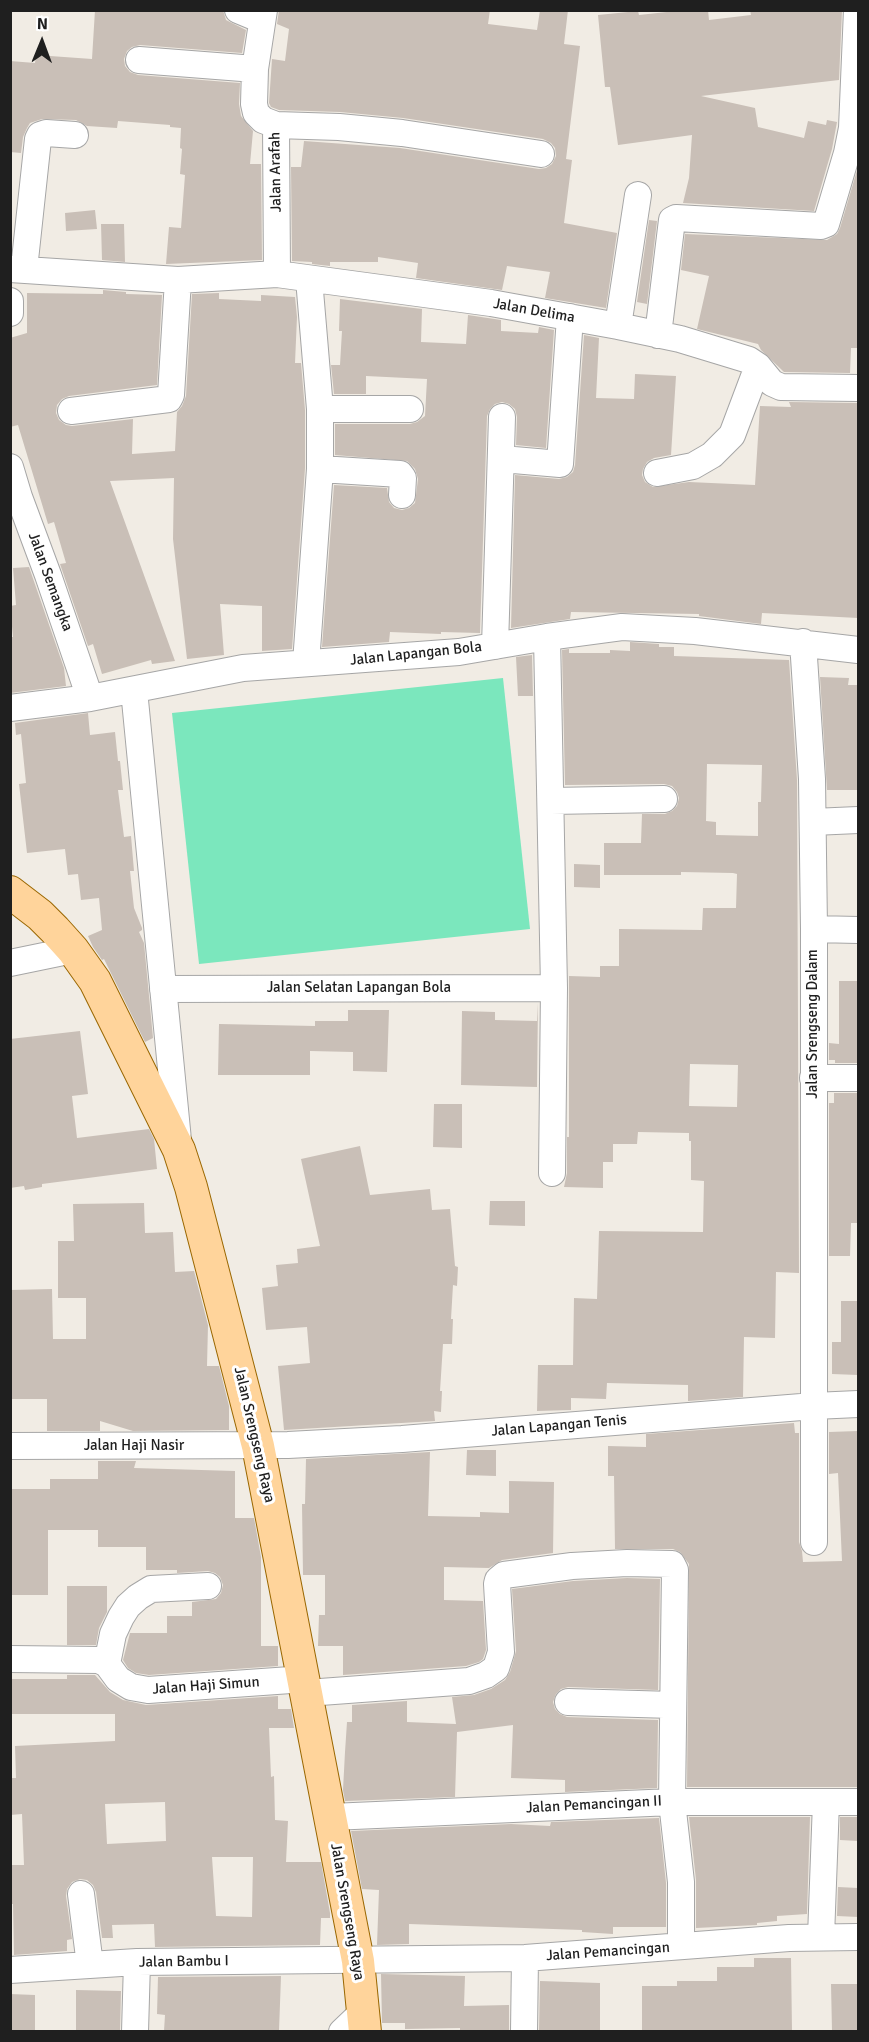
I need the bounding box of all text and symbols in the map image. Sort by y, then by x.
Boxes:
north arrow [12,12,72,72]
text: N [37,14,48,34]
street label: Jalan Arafah [266,132,286,212]
street label: Jalan Delima [492,295,576,327]
street label: Jalan Semangka [24,530,76,634]
street label: Jalan Lapangan Bola [349,638,483,670]
street label: Jalan Srengseng Dalam [804,949,822,1099]
street label: Jalan Selatan Lapangan Bola [267,979,451,997]
street label: Jalan Srengseng Raya [230,1365,278,1505]
street label: Jalan Lapangan Tenis [491,1411,627,1441]
street label: Jalan Haji Nasir [84,1437,184,1455]
street label: Jalan Haji Simun [152,1673,260,1699]
street label: Jalan Pemancingan II [526,1792,662,1818]
street label: Jalan Srengseng Raya [326,1842,368,1982]
street label: Jalan Pemancingan [546,1939,670,1965]
street label: Jalan Bambu I [139,1952,229,1972]

